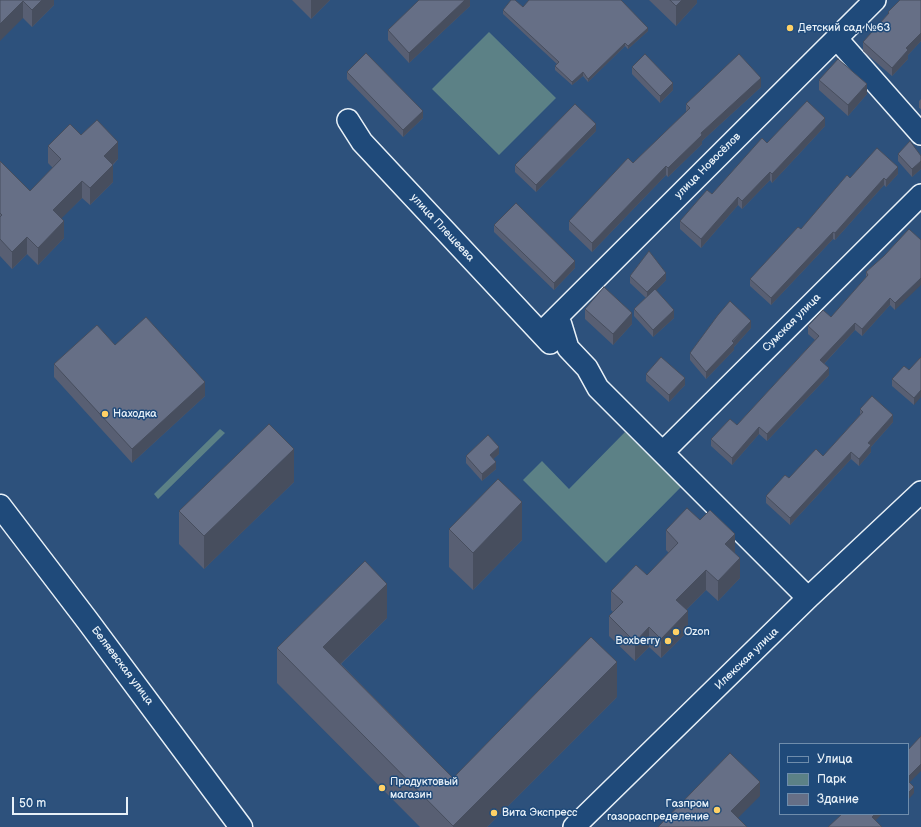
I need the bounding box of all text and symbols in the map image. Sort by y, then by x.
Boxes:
place label: Детский сад №63 [798,21,890,35]
marker: Детский сад №63 [785,23,795,33]
street label: улица Новосёлов [672,130,744,202]
street label: улица Плещеева [407,191,477,265]
street label: Сумская улица [760,291,824,355]
place label: Находка [113,407,157,421]
marker: Находка [100,409,110,419]
street label: Беляевская улица [88,624,156,708]
place label: Ozon [684,625,710,639]
street label: Илекская улица [712,625,782,693]
marker: Ozon [671,627,681,637]
place label: Boxberry [615,634,660,648]
marker: Boxberry [663,636,673,646]
legend [779,743,909,815]
text: Улица [817,752,853,767]
text: Парк [817,772,846,787]
place label: Продуктовый магазин [390,775,458,801]
marker: Продуктовый магазин [377,783,387,793]
scale bar [14,789,130,815]
text: Здание [817,792,859,807]
text: 50 m [19,796,46,811]
place label: Газпром газораспределение [607,797,709,823]
marker: Газпром газораспределение [712,805,722,815]
place label: Вита Экспресс [502,806,578,820]
marker: Вита Экспресс [489,808,499,818]

